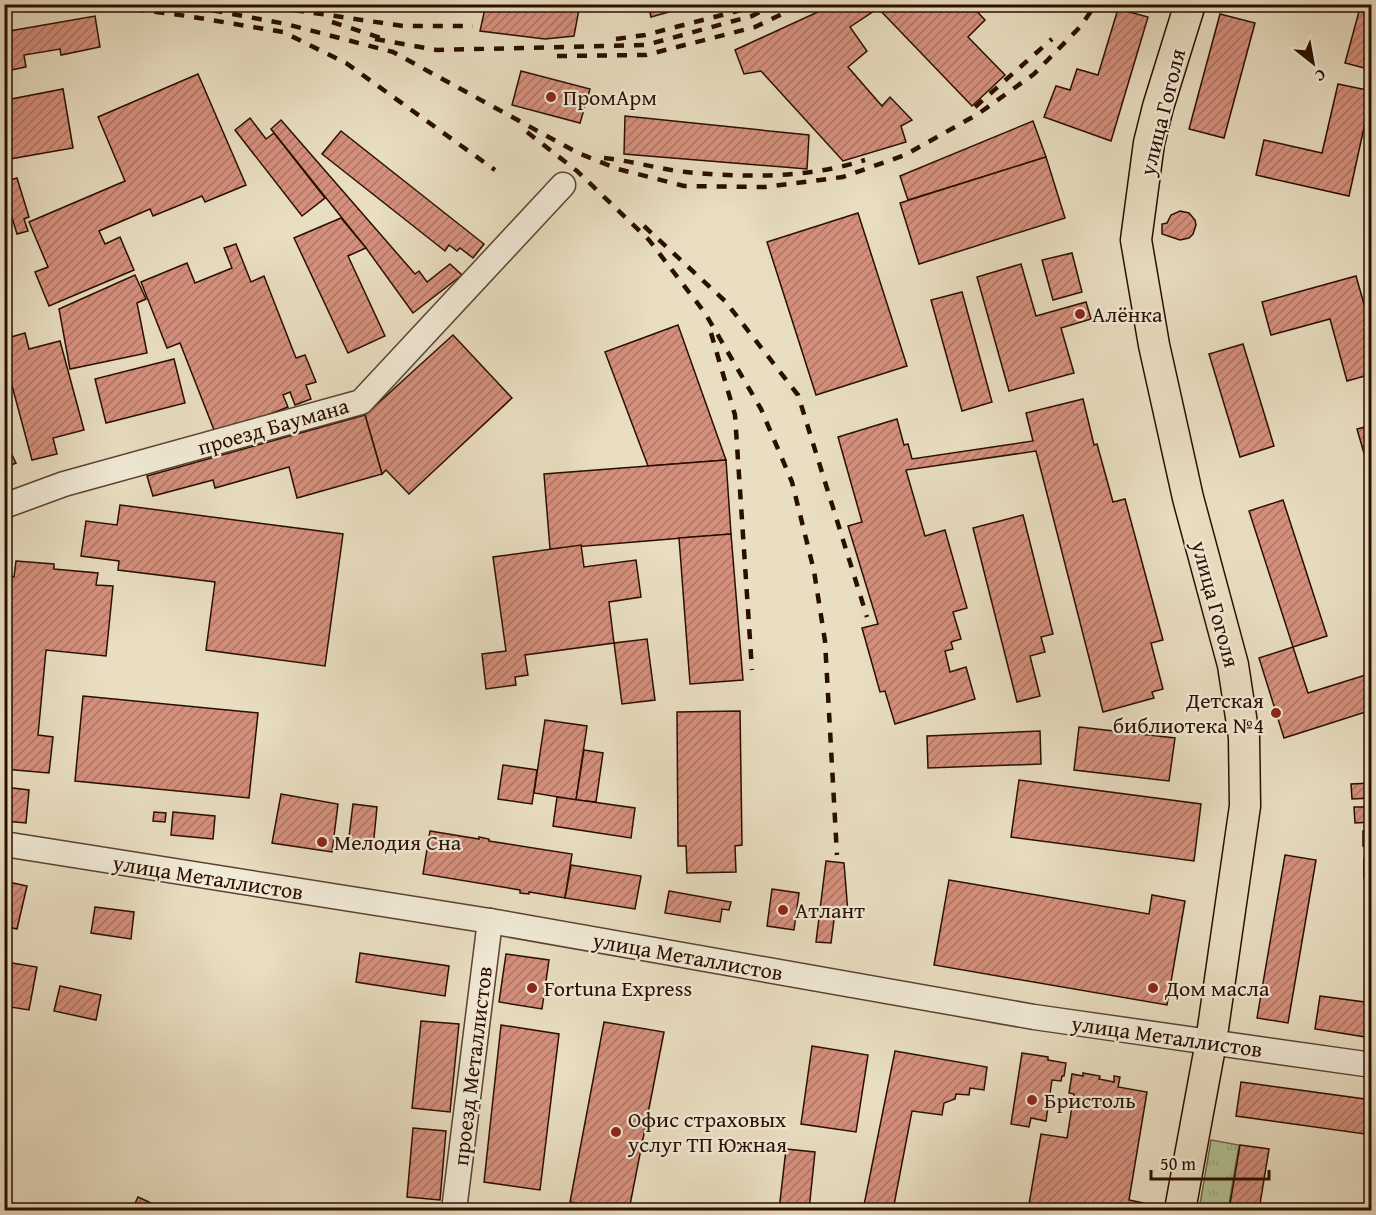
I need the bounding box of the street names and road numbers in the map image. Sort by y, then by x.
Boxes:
street label: улица Гоголя [1131,45,1193,180]
street label: проезд Баумана [194,389,353,463]
street label: улица Гоголя [1183,536,1248,671]
street label: улица Металлистов [109,846,306,908]
street label: улица Металлистов [589,923,786,988]
street label: проезд Металлистов [444,965,500,1167]
street label: улица Металлистов [1068,1007,1265,1065]

